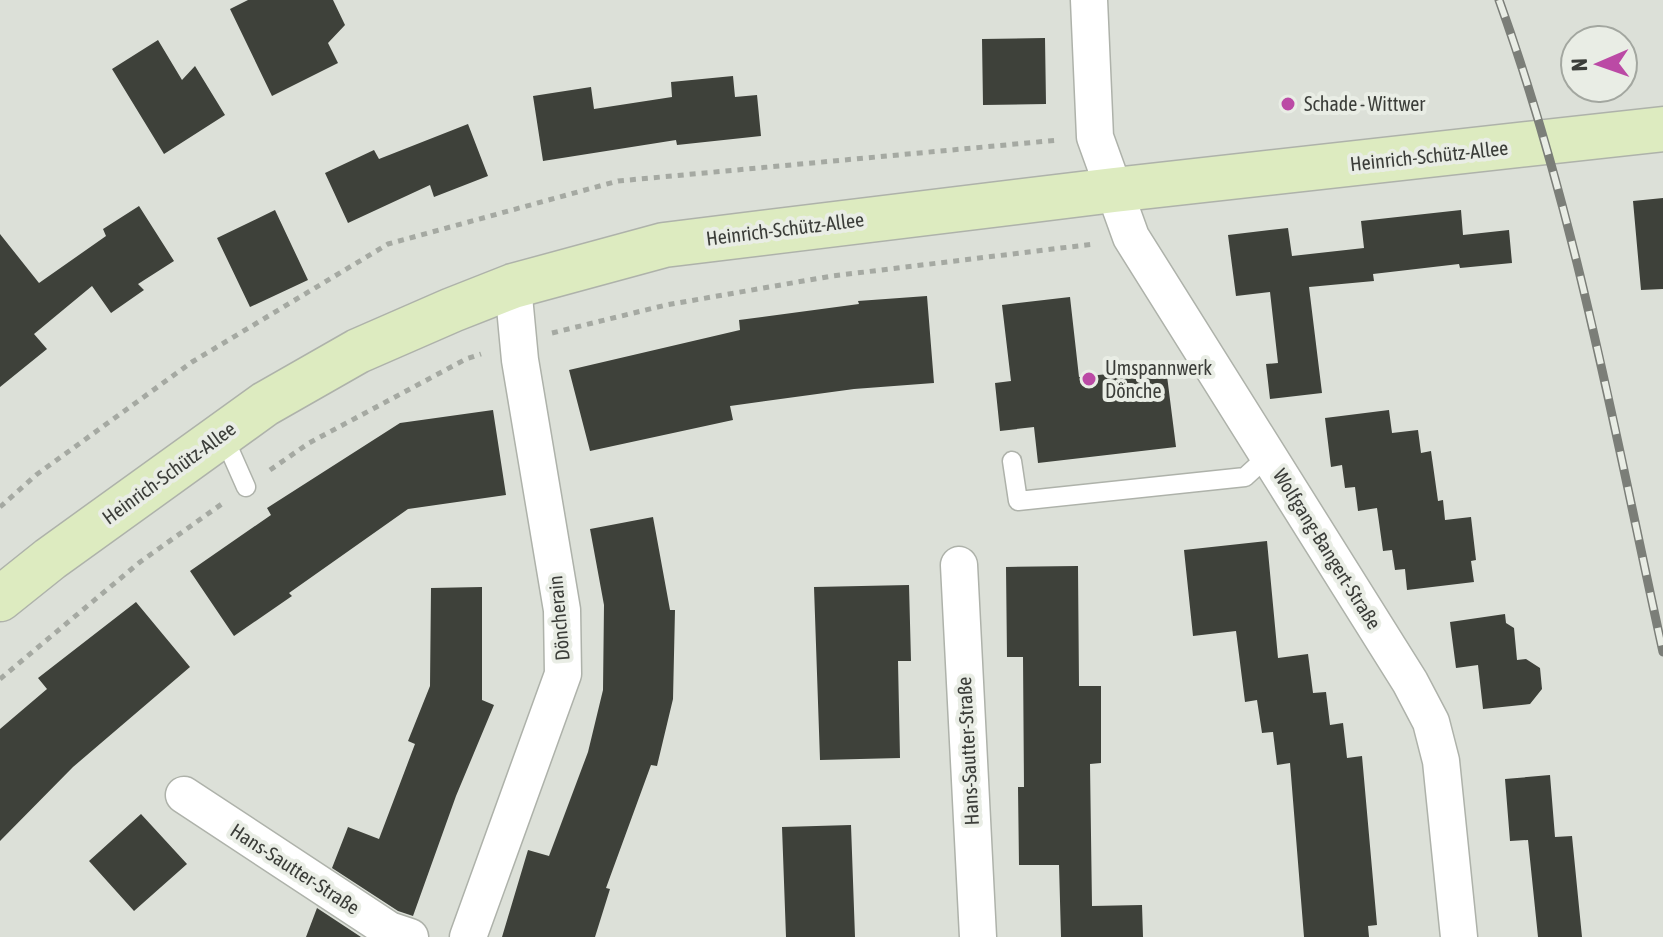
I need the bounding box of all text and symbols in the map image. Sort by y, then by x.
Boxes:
north arrow [1559,24,1639,104]
text: N [1566,58,1592,72]
place label: Schade - Wittwer [1304,92,1426,115]
marker: Schade - Wittwer [1279,95,1297,113]
street label: Heinrich-Schütz-Allee [1349,136,1509,175]
street label: Heinrich-Schütz-Allee [705,207,865,250]
place label: Umspannwerk Dönche [1105,356,1212,402]
marker: Umspannwerk Dönche [1080,370,1098,388]
street label: Heinrich-Schütz-Allee [98,417,240,529]
street label: Wolfgang-Bangert-Straße [1269,464,1386,633]
street label: Döncherain [543,574,574,662]
street label: Hans-Sautter-Straße [952,676,983,826]
street label: Hans-Sautter-Straße [227,818,364,919]

